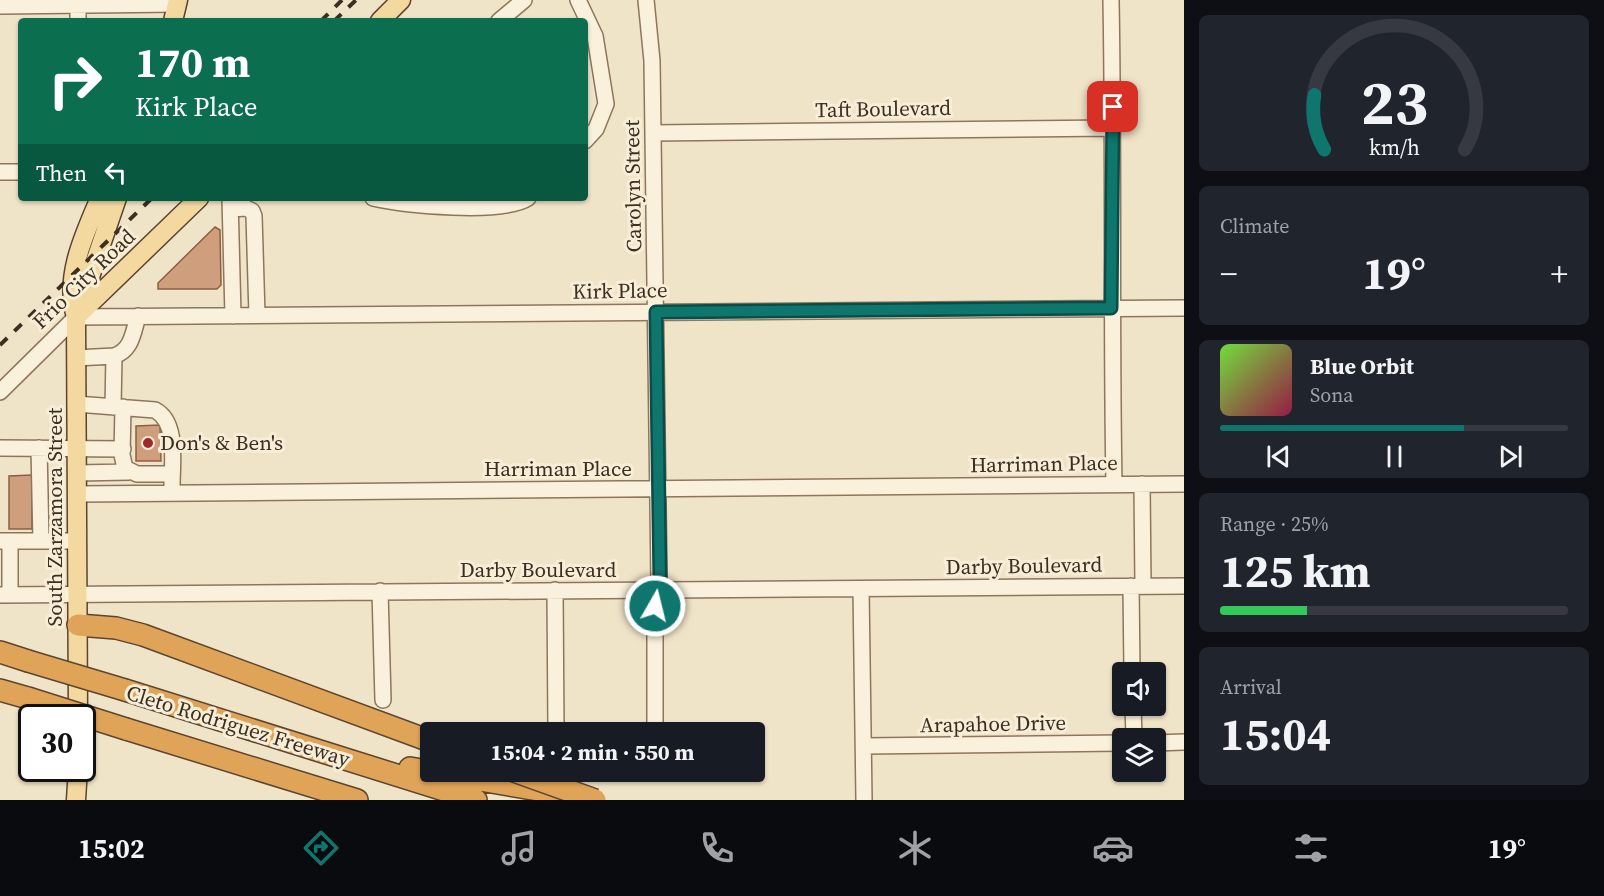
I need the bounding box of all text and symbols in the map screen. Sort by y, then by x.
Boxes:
text: 170 m [135,33,250,91]
icon: right [36,42,114,120]
text: 23 [1360,59,1428,145]
pin [1087,81,1138,132]
text: Kirk Place [135,88,258,125]
icon: arrive [1096,90,1129,123]
street label: Taft Boulevard [815,93,951,124]
street label: Carolyn Street [617,119,648,253]
text: km/h [1368,133,1420,162]
icon: left [99,156,132,189]
text: Then [36,158,87,188]
text: Climate [1220,212,1289,240]
street label: Frio City Road [26,222,142,335]
text: 19° [1362,242,1426,304]
text: − [1220,251,1238,296]
text: + [1550,251,1568,296]
street label: Kirk Place [572,275,668,306]
text: Blue Orbit [1310,351,1414,381]
text: Sona [1310,381,1354,409]
street label: South Zarzamora Street [40,407,69,626]
place label: Don's & Ben's [160,428,283,457]
marker: Don's & Ben's [141,436,155,450]
icon: previous [1262,440,1295,473]
icon: pause [1378,440,1411,473]
icon: next [1494,440,1527,473]
street label: Harriman Place [970,448,1118,479]
street label: Harriman Place [484,454,632,483]
text: Range · 25% [1220,510,1329,538]
text: 125 km [1220,540,1371,602]
street label: Darby Boulevard [945,550,1103,581]
street label: Darby Boulevard [460,555,616,584]
position arrow [623,574,687,638]
map controls [1112,662,1166,782]
button: sound [1112,662,1166,716]
text: Arrival [1220,673,1282,701]
street label: Cleto Rodriguez Freeway [123,678,354,773]
text: 15:04 [1220,703,1331,765]
speed limit sign: 30 [18,704,96,782]
street label: Arapahoe Drive [920,708,1066,739]
button: layers [1112,728,1166,782]
text: 15:04 · 2 min · 550 m [491,737,694,767]
icon: directions [300,827,342,869]
icon: music [498,827,540,869]
icon: phone [696,827,738,869]
icon: climate [894,827,936,869]
icon: car [1092,827,1134,869]
icon: filters [1290,827,1332,869]
text: 15:02 [78,830,145,867]
text: 19° [1488,830,1526,867]

